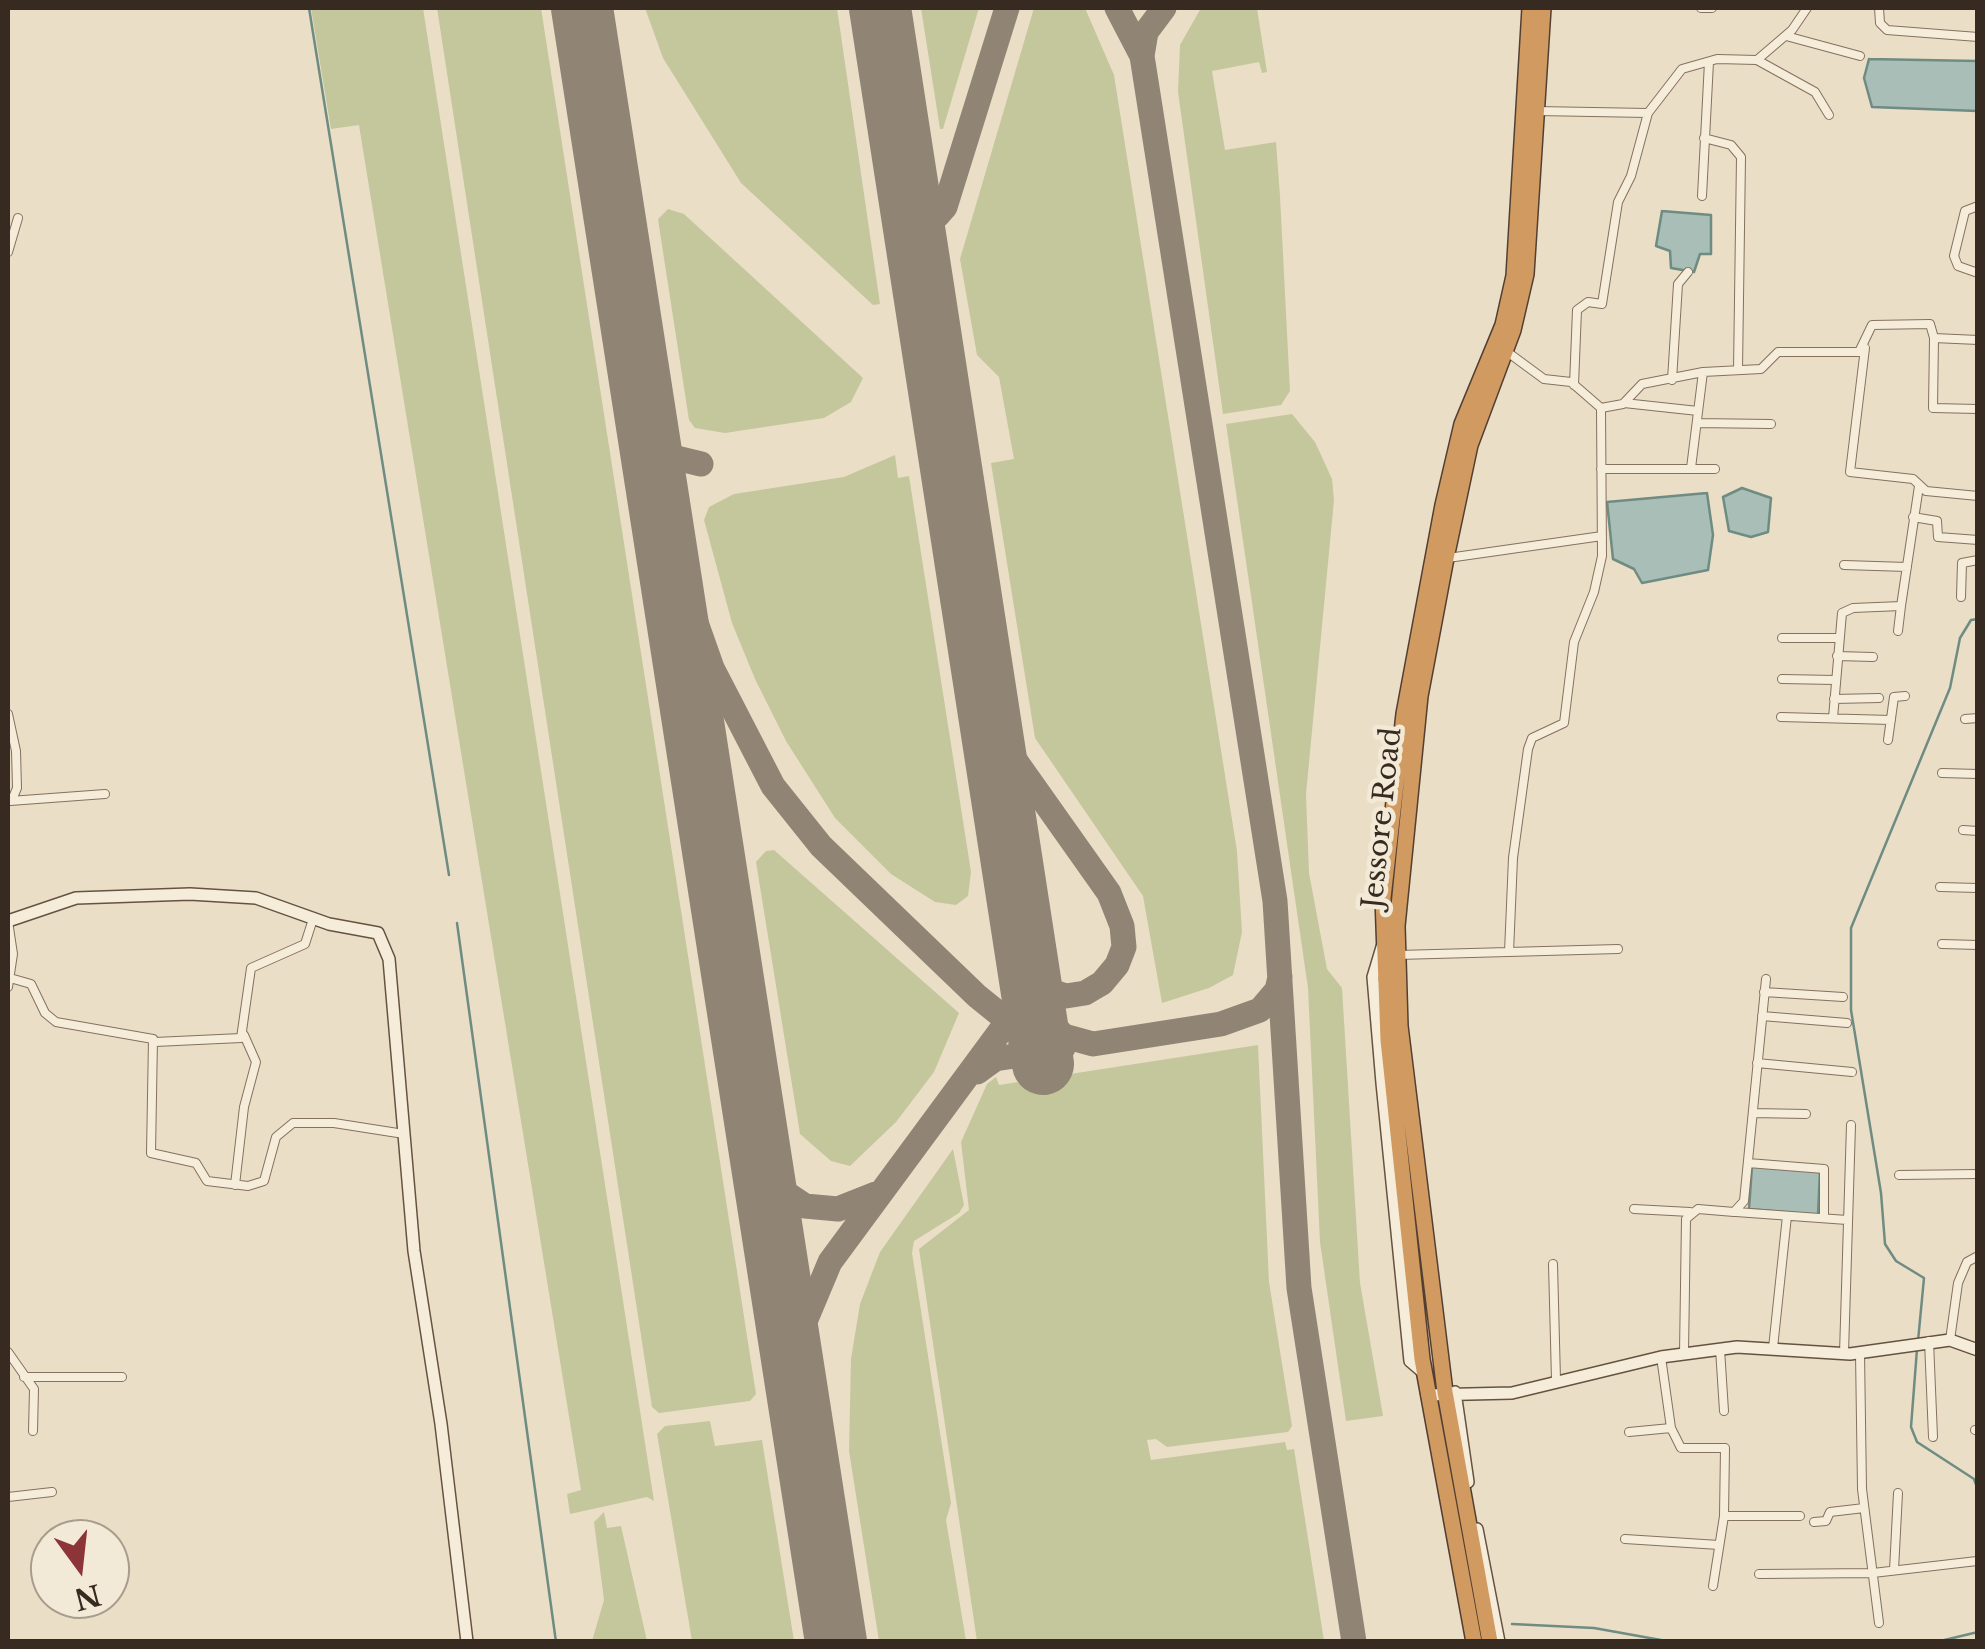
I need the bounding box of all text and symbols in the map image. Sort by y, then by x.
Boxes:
street label: Jessore Road [1357,726,1409,910]
north arrow [30,1519,130,1619]
text: N [70,1576,105,1617]

